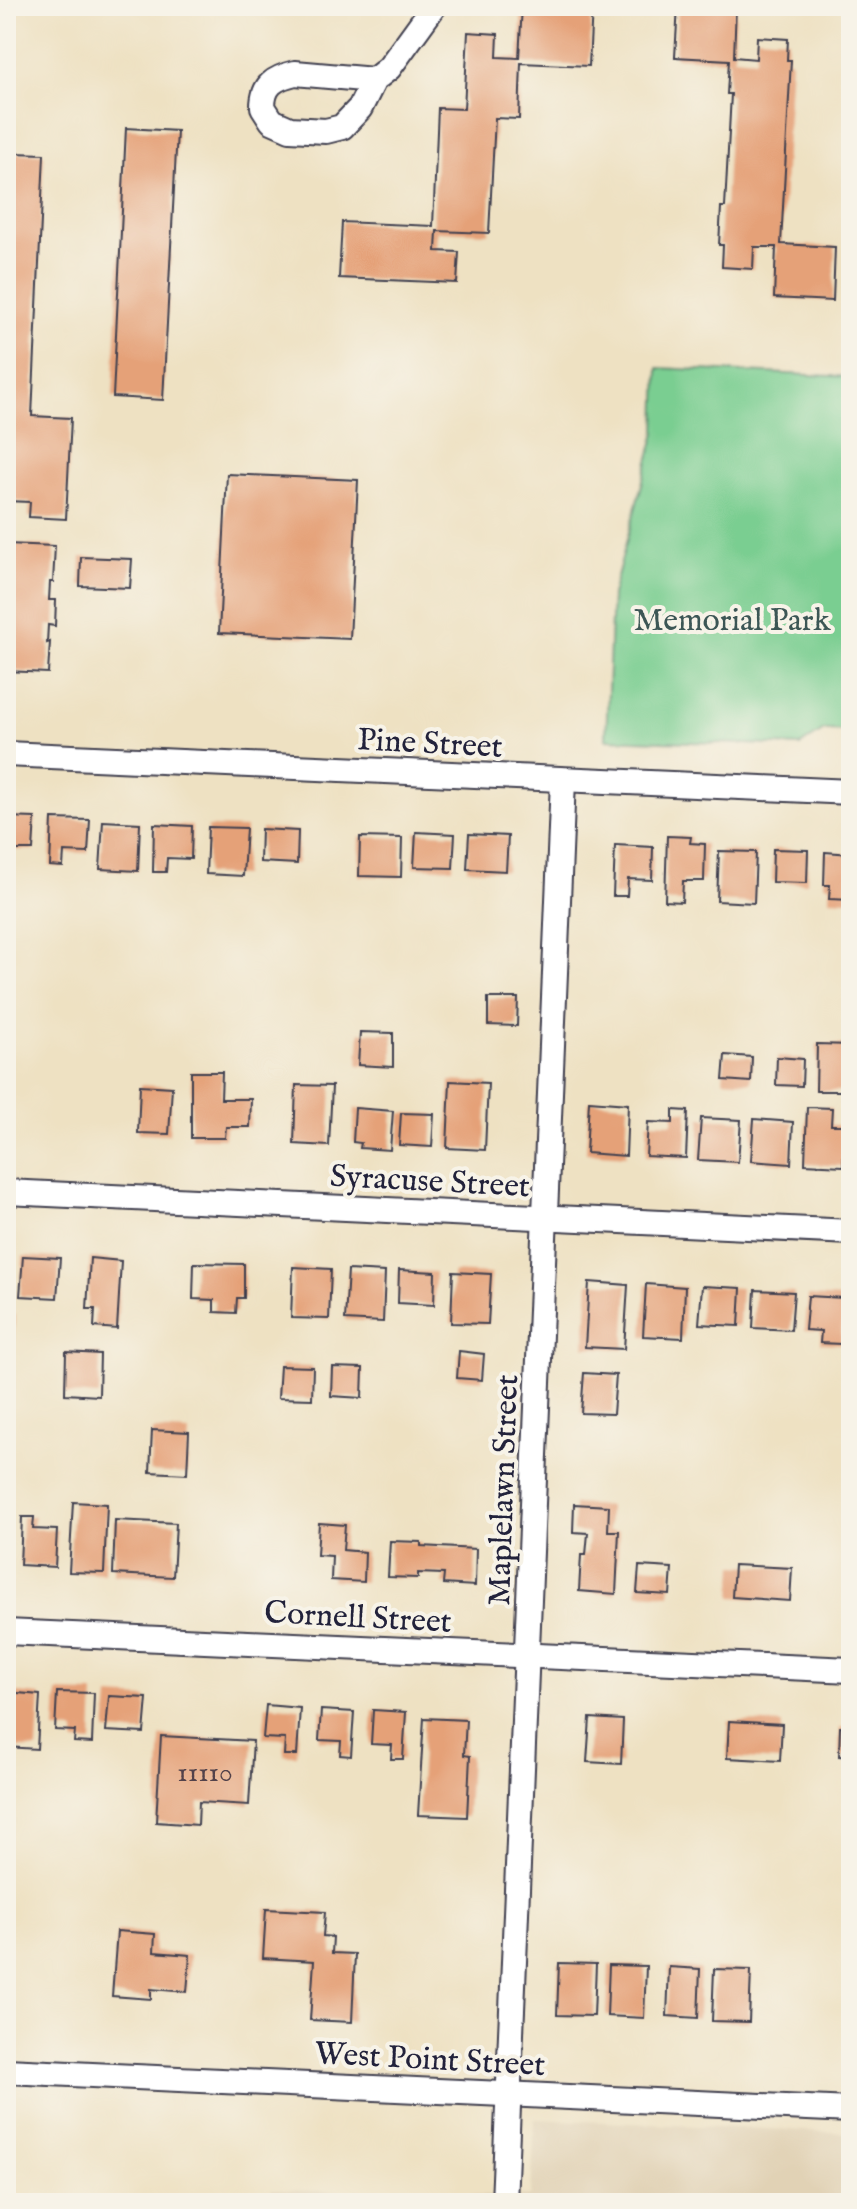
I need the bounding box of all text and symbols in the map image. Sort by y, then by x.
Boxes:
park label: Memorial Park [633,601,831,642]
street label: Pine Street [356,720,503,769]
street label: Syracuse Street [329,1157,531,1208]
street label: Maplelawn Street [480,1374,529,1606]
street label: Cornell Street [263,1593,453,1644]
house number: 11110 [177,1756,233,1791]
street label: West Point Street [314,2034,546,2087]

